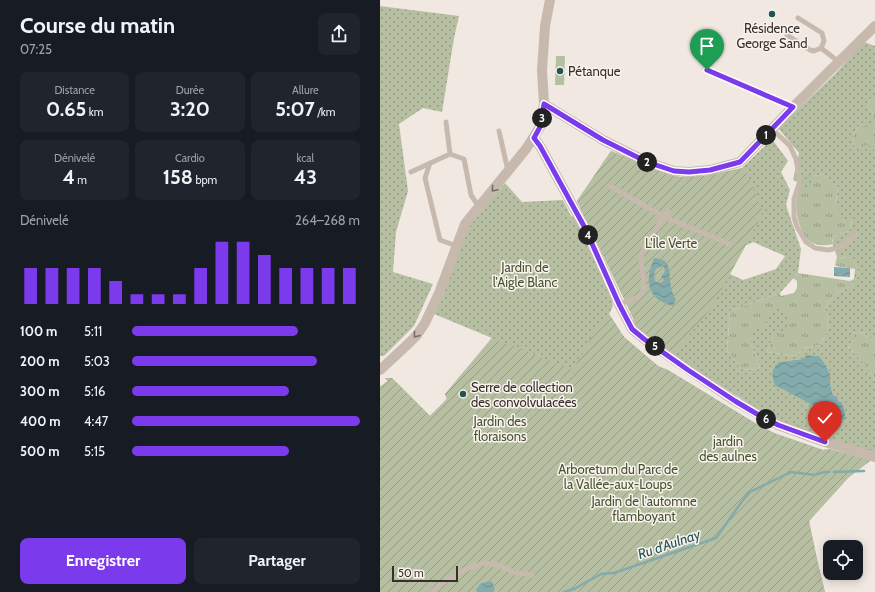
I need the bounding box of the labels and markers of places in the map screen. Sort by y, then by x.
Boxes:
marker: Résidence George Sand [767,9,777,19]
place label: Résidence George Sand [737,20,807,51]
pin [690,29,724,70]
place label: Pétanque [568,63,621,79]
marker: Pétanque [555,66,565,76]
pin: 3 [532,108,552,128]
pin: 1 [756,125,776,145]
pin: 2 [637,152,657,172]
pin: 4 [578,225,598,245]
pin: 5 [645,336,665,356]
place label: Serre de collection des convolvulacées [471,379,577,410]
marker: Serre de collection des convolvulacées [458,389,468,399]
pin [808,401,842,442]
pin: 6 [756,409,776,429]

